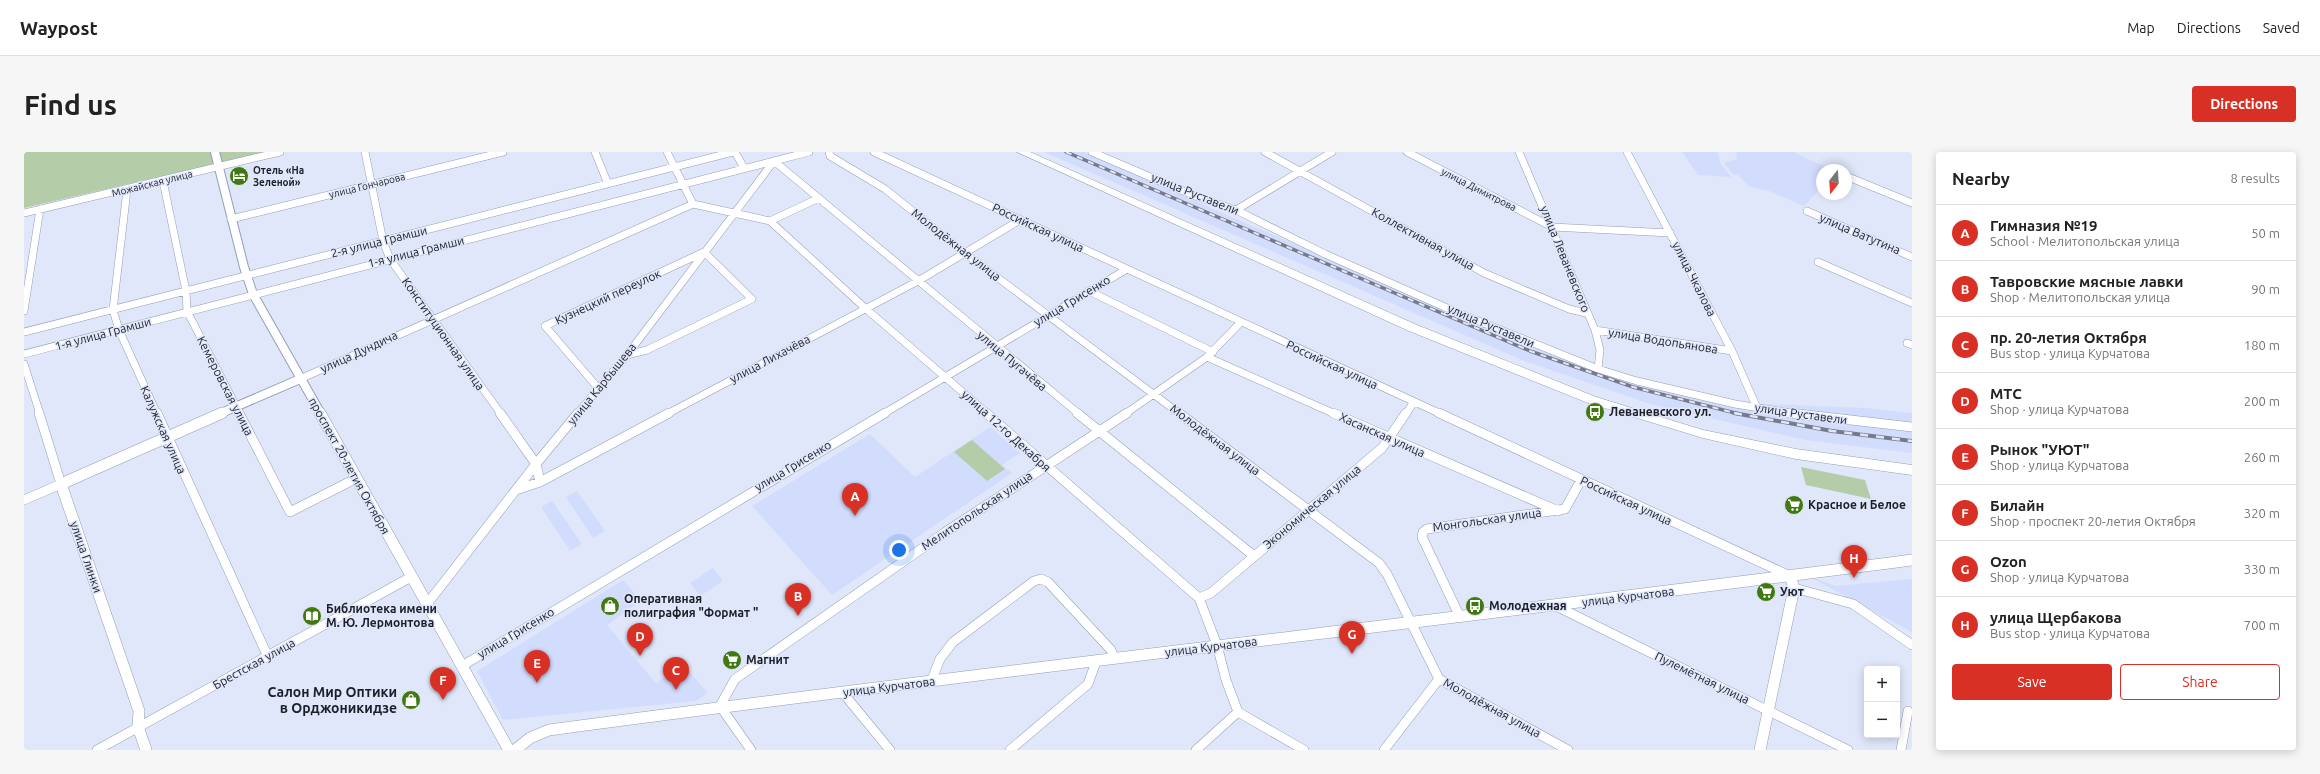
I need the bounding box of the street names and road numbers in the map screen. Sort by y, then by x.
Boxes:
street label: улица Димитрова [1440,166,1518,213]
street label: Можайская улица [111,168,194,199]
street label: улица Руставели [1150,170,1241,217]
street label: улица Гончарова [328,171,406,200]
street label: Российская улица [990,201,1086,254]
street label: улица Леваневского [1538,204,1593,314]
street label: Коллективная улица [1370,205,1477,272]
street label: Молодёжная улица [909,206,1003,283]
street label: улица Ватутина [1818,211,1903,256]
street label: 2-я улица Грамши [329,223,428,260]
street label: 1-я улица Грамши [366,233,465,270]
street label: улица Чкалова [1670,239,1719,318]
street label: Кузнецкий переулок [553,266,663,327]
street label: улица Грисенко [1031,273,1112,329]
street label: Конституционная улица [400,275,487,392]
street label: улица Руставели [1446,301,1537,350]
street label: 1-я улица Грамши [53,314,152,353]
street label: улица Водопьянова [1607,325,1719,356]
street label: улица Дундича [318,328,399,375]
street label: улица Пугачёва [975,328,1050,393]
street label: улица Лихачёва [727,332,812,385]
street label: Кемеровская улица [195,334,256,438]
street label: Российская улица [1284,338,1380,391]
street label: улица Карбышева [565,340,639,427]
street label: Калужская улица [138,384,189,476]
street label: улица 12-го Декабря [959,387,1053,474]
street label: проспект 20-летия Октября [306,395,393,536]
street label: улица Руставели [1754,401,1848,426]
street label: Молодёжная улица [1168,402,1263,478]
street label: Хасанская улица [1337,410,1427,459]
street label: улица Грисенко [752,438,833,494]
street label: Экономическая улица [1260,462,1363,551]
street label: Мелитопольская улица [919,469,1035,553]
street label: Российская улица [1578,474,1674,527]
street label: Монгольская улица [1432,505,1542,534]
street label: улица Глинки [68,519,105,594]
street label: улица Курчатова [1581,584,1675,609]
street label: улица Грисенко [475,605,556,661]
street label: улица Курчатова [1164,634,1258,659]
street label: Брестская улица [210,636,297,692]
street label: Пулемётная улица [1653,649,1752,706]
street label: улица Курчатова [842,674,936,699]
street label: Молодёжная улица [1441,675,1543,740]

